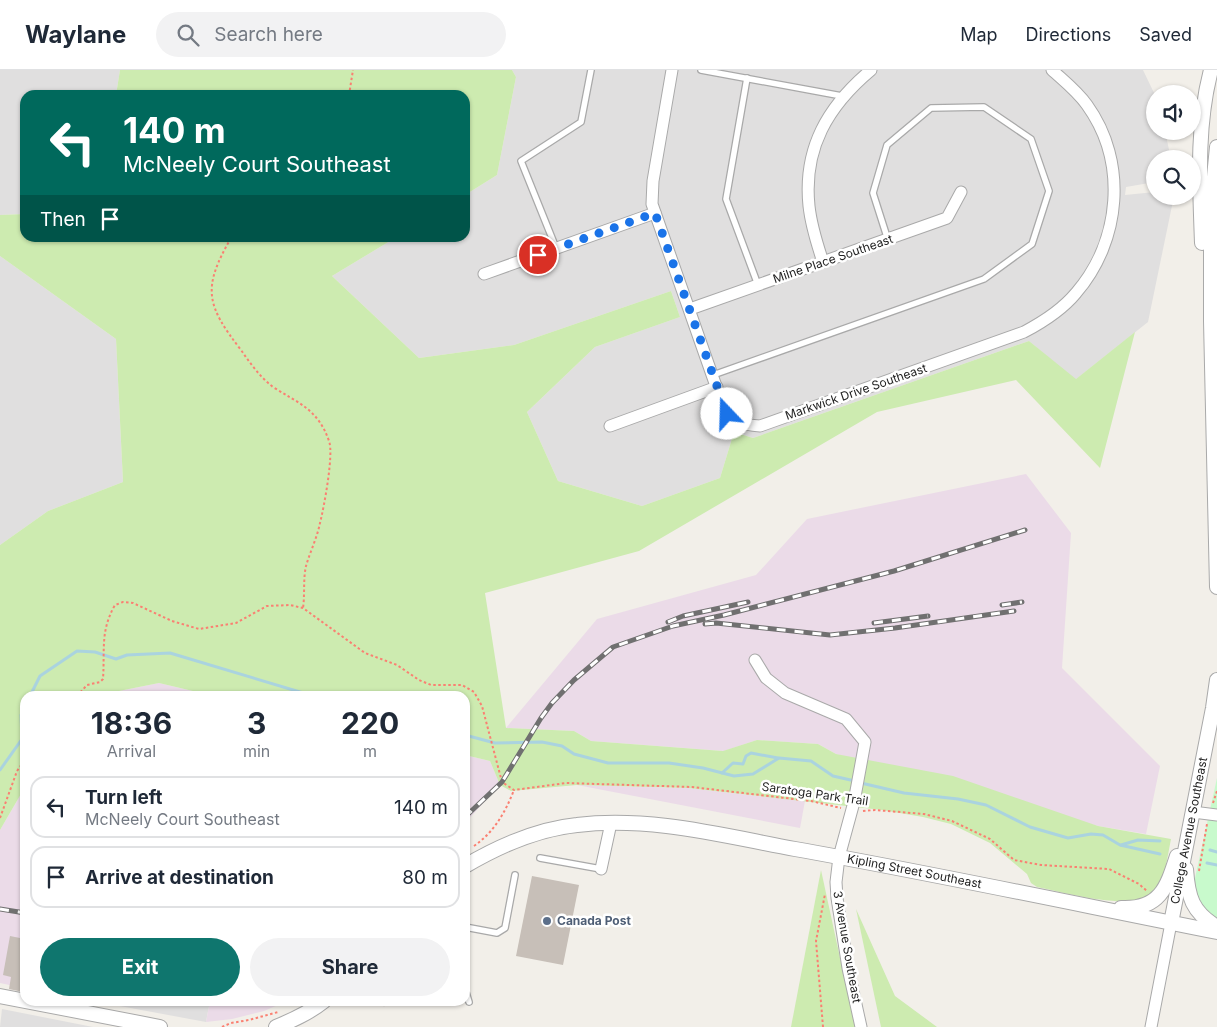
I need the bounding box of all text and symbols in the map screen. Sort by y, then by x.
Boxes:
search box [156,12,506,57]
text: Waylane [25,20,126,49]
icon: search [174,21,202,49]
text: Search here [214,23,323,46]
text: Map [960,24,998,45]
text: Directions [1026,24,1111,45]
text: Saved [1139,24,1192,45]
map controls [1146,85,1201,205]
button: sound [1146,85,1201,140]
text: 140 m [123,109,226,151]
icon: left [40,110,105,175]
button: search [1146,150,1201,205]
text: McNeely Court Southeast [123,151,391,177]
icon: arrive [96,205,124,233]
text: Then [40,208,86,231]
street label: Milne Place Southeast [771,231,895,286]
pin [517,234,559,276]
icon: arrive [524,241,552,269]
street label: Markwick Drive Southeast [783,360,929,423]
position arrow [700,387,752,439]
text: 18:36 [91,705,172,741]
text: 3 [247,705,266,741]
text: 220 [341,705,399,741]
text: Arrival [107,741,156,761]
text: min [243,741,270,761]
text: m [363,741,377,761]
street label: College Avenue Southeast [1167,756,1210,905]
street label: Saratoga Park Trail [761,779,869,808]
text: Turn left [85,786,163,809]
icon: left [42,793,70,821]
text: 140 m [394,796,448,819]
text: McNeely Court Southeast [85,809,280,829]
street label: Kipling Street Southeast [846,851,983,891]
icon: arrive [42,863,70,891]
text: Arrive at destination [85,866,274,889]
text: 80 m [402,866,448,889]
street label: 3 Avenue Southeast [830,890,865,1004]
place label: Canada Post [557,913,631,928]
marker: Canada Post [541,915,553,927]
button: Exit [40,938,240,996]
button: Share [250,938,450,996]

